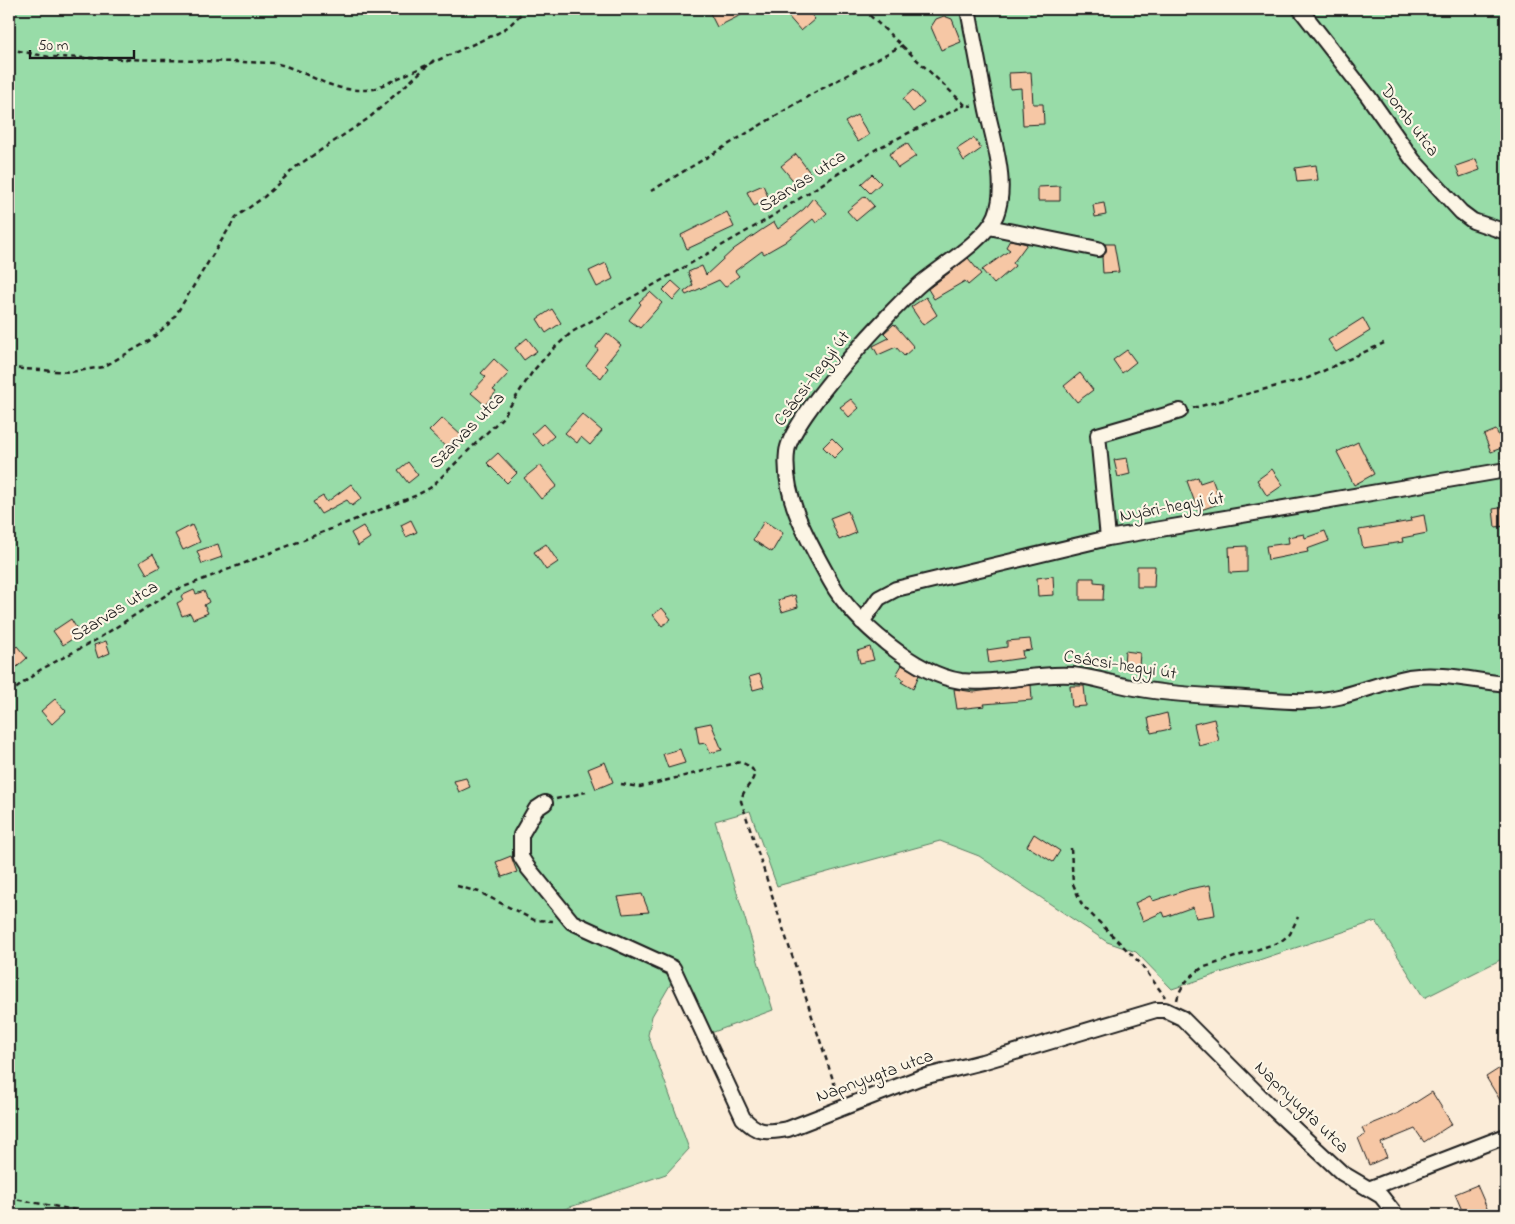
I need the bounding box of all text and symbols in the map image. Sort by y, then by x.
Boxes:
scale bar [30,28,134,60]
text: 50 m [38,35,69,57]
street label: Domb utca [1373,79,1445,163]
street label: Szarvas utca [755,144,851,220]
street label: Csácsi-hegyi út [768,326,859,433]
street label: Szarvas utca [424,386,512,476]
street label: Nyári-hegyi út [1118,486,1226,531]
street label: Szarvas utca [66,575,164,649]
street label: Csácsi-hegyi út [1061,644,1178,689]
street label: Napnyugta utca [813,1044,938,1111]
street label: Napnyugta utca [1247,1056,1354,1161]

